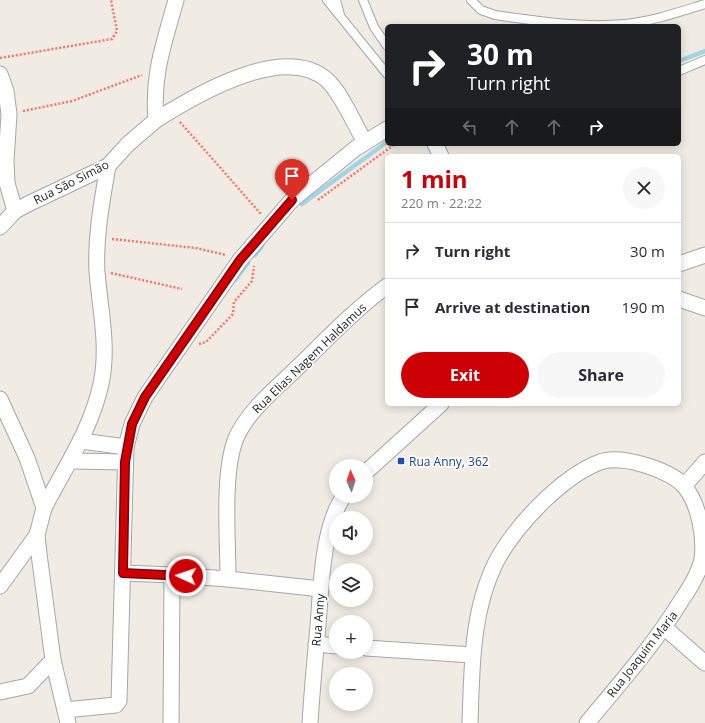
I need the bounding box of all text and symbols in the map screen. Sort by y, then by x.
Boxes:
text: 30 m [467,35,534,73]
icon: right [401,40,453,92]
text: Turn right [467,71,550,95]
icon: left [459,116,481,138]
icon: ahead [501,116,523,138]
icon: ahead [543,116,565,138]
icon: right [585,116,607,138]
street label: Rua São Simão [30,156,112,208]
pin [275,159,309,200]
text: 1 min [401,162,468,195]
icon: arrive [281,165,303,187]
button: close [623,167,665,209]
text: 220 m · 22:22 [401,194,482,212]
icon: right [401,240,423,262]
text: Turn right [435,241,510,261]
text: 30 m [630,241,665,261]
icon: arrive [401,296,423,318]
text: Arrive at destination [435,297,590,317]
text: 190 m [621,297,665,317]
street label: Rua Elias Nagem Haldamus [248,299,370,417]
button: Exit [401,352,529,398]
button: Share [537,352,665,398]
place label: Rua Anny, 362 [409,453,489,470]
marker: Rua Anny, 362 [396,456,406,466]
north arrow [329,459,373,503]
map controls [329,459,373,711]
button: sound [329,511,373,555]
position arrow [165,555,207,597]
button: layers [329,563,373,607]
street label: Rua Anny [307,592,329,647]
street label: Rua Joaquim Maria [603,607,681,701]
button: + [329,615,373,659]
button: − [329,667,373,711]

